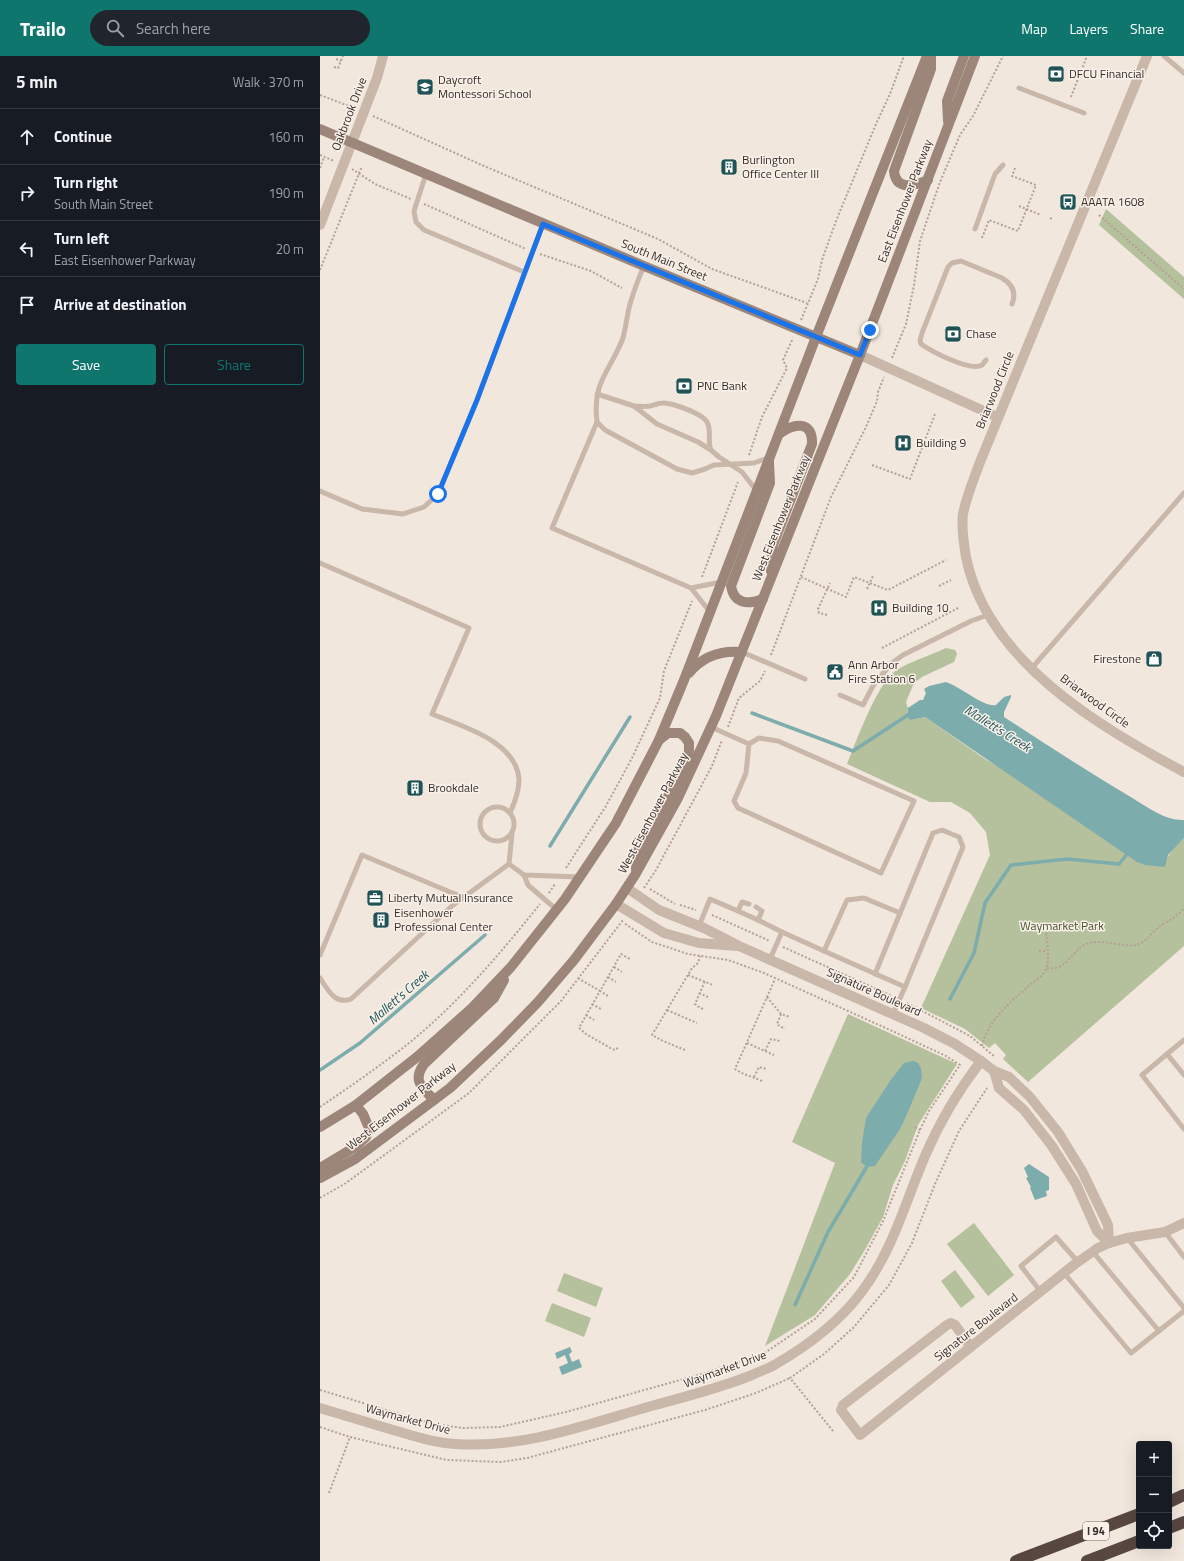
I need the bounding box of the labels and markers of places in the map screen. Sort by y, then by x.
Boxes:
bank icon: DFCU Financial [1046,64,1066,84]
place label: DFCU Financial [1069,64,1144,83]
place label: Daycroft Montessori School [438,70,532,103]
school or university icon: Daycroft Montessori School [415,77,435,97]
place label: Burlington Office Center III [742,150,819,183]
building icon: Burlington Office Center III [719,157,739,177]
bus stop icon: AAATA 1608 [1058,192,1078,212]
place label: AAATA 1608 [1081,192,1145,211]
bank icon: Chase [943,324,963,344]
place label: Chase [966,324,997,343]
bank icon: PNC Bank [674,376,694,396]
place label: PNC Bank [697,376,747,395]
hospital icon: Building 9 [893,433,913,453]
place label: Building 9 [916,433,966,452]
hospital icon: Building 10 [869,598,889,618]
place label: Building 10 [892,598,949,617]
place label: Firestone [1093,649,1141,668]
shop icon: Firestone [1144,649,1164,669]
place label: Ann Arbor Fire Station 6 [848,655,916,688]
public building icon: Ann Arbor Fire Station 6 [825,662,845,682]
building icon: Brookdale [405,778,425,798]
place label: Brookdale [428,778,479,797]
office icon: Liberty Mutual Insurance [365,888,385,908]
place label: Liberty Mutual Insurance [388,888,513,907]
place label: Eisenhower Professional Center [394,903,493,936]
building icon: Eisenhower Professional Center [371,910,391,930]

